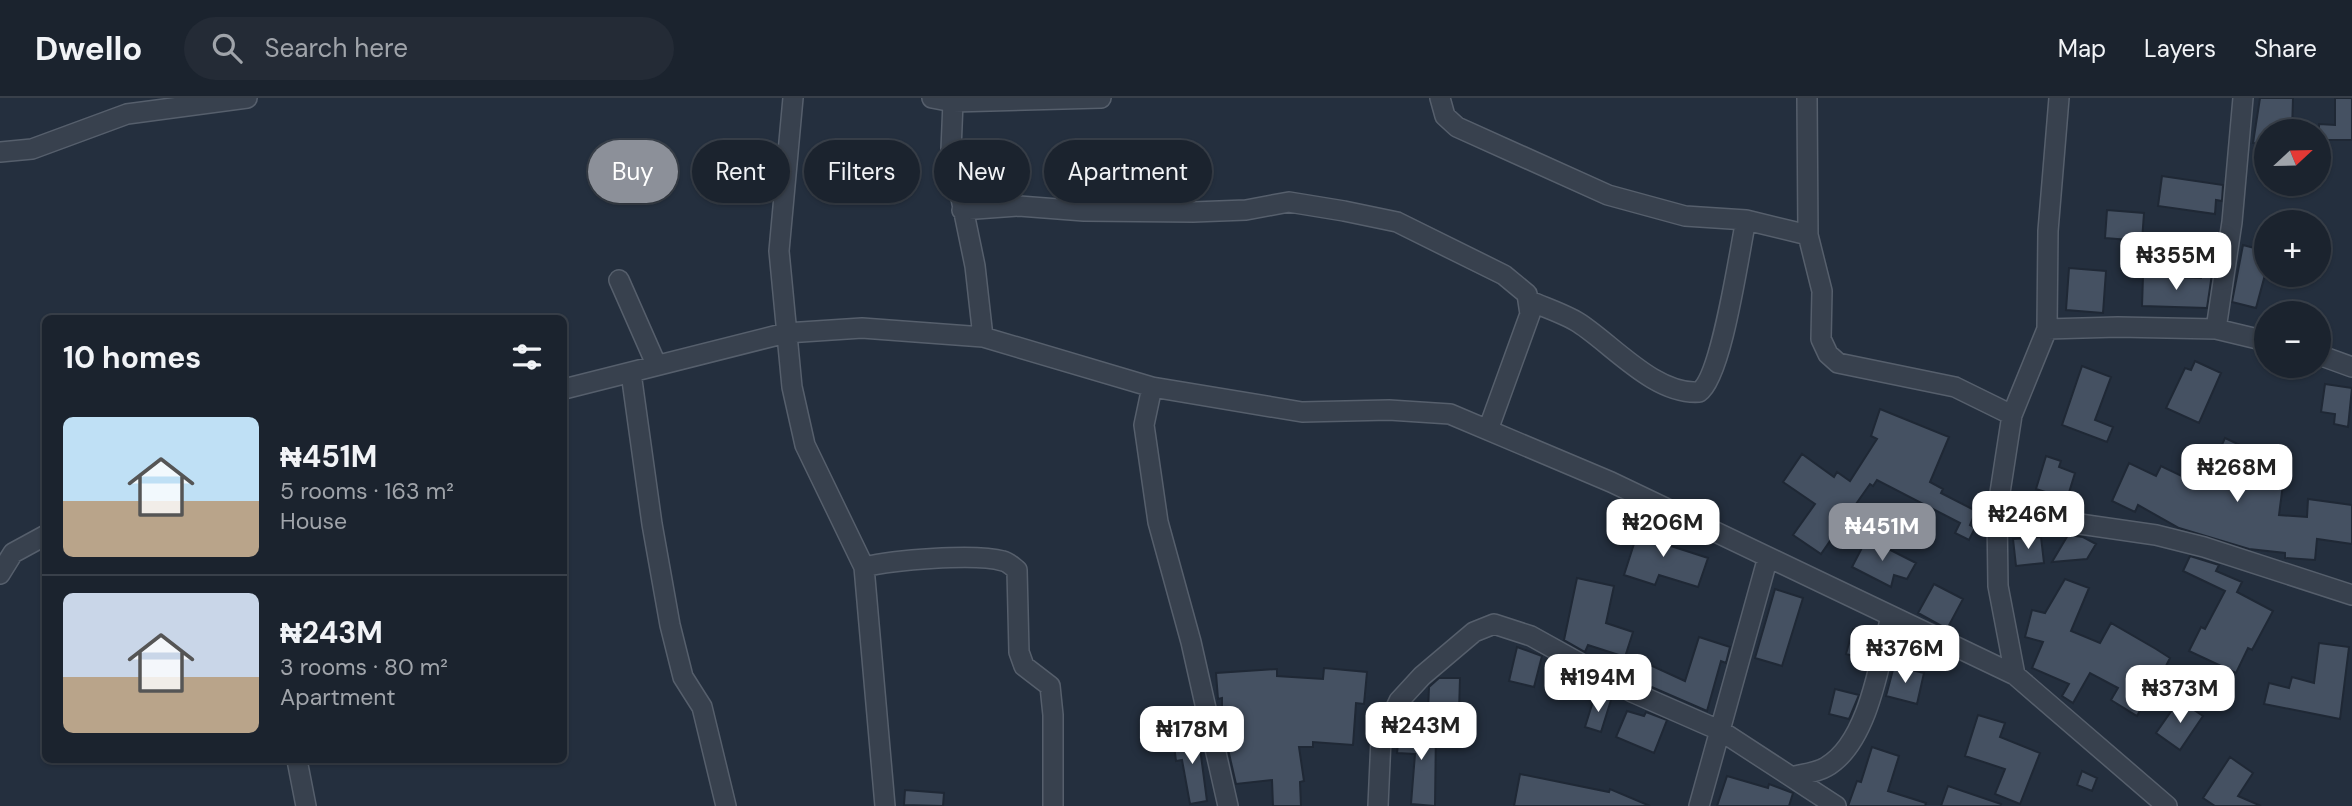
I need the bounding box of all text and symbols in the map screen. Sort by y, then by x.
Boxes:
search box [184,17,674,80]
text: Dwello [35,27,142,70]
icon: search [208,29,246,67]
text: Search here [264,31,408,65]
text: Map [2058,33,2106,64]
text: Layers [2144,33,2216,64]
text: Share [2254,33,2317,64]
north arrow [2254,119,2331,196]
map controls [2254,119,2331,378]
chip: Buy [588,140,678,203]
chip: Rent [692,140,790,203]
chip: Filters [804,140,920,203]
chip: New [934,140,1030,203]
chip: Apartment [1044,140,1212,203]
button: + [2254,210,2331,287]
pin: ₦355M [2127,232,2225,292]
text: ₦355M [2136,240,2216,270]
button: − [2254,301,2331,378]
text: 10 homes [63,338,201,377]
icon: filters [508,338,546,376]
text: ₦451M [280,437,377,476]
pin: ₦268M [2188,444,2286,504]
icon: home [119,445,203,529]
text: ₦268M [2197,452,2277,482]
text: 5 rooms · 163 m² [280,476,454,506]
pin: ₦246M [1979,491,2077,551]
text: ₦246M [1988,499,2068,529]
pin: ₦206M [1614,500,1712,559]
pin: ₦451M [1833,504,1931,563]
text: House [280,506,347,536]
text: ₦206M [1623,507,1703,537]
text: ₦451M [1845,511,1919,541]
text: ₦243M [280,613,383,652]
icon: home [119,621,203,705]
pin: ₦376M [1856,626,1954,685]
text: ₦376M [1866,633,1944,663]
text: 3 rooms · 80 m² [280,652,448,682]
pin: ₦194M [1549,654,1647,714]
text: ₦194M [1561,662,1635,692]
pin: ₦373M [2131,666,2229,725]
text: ₦373M [2142,673,2218,703]
text: Apartment [280,682,395,712]
pin: ₦243M [1372,702,1470,762]
pin: ₦178M [1143,706,1241,766]
text: ₦243M [1382,710,1460,740]
text: ₦178M [1156,714,1228,744]

